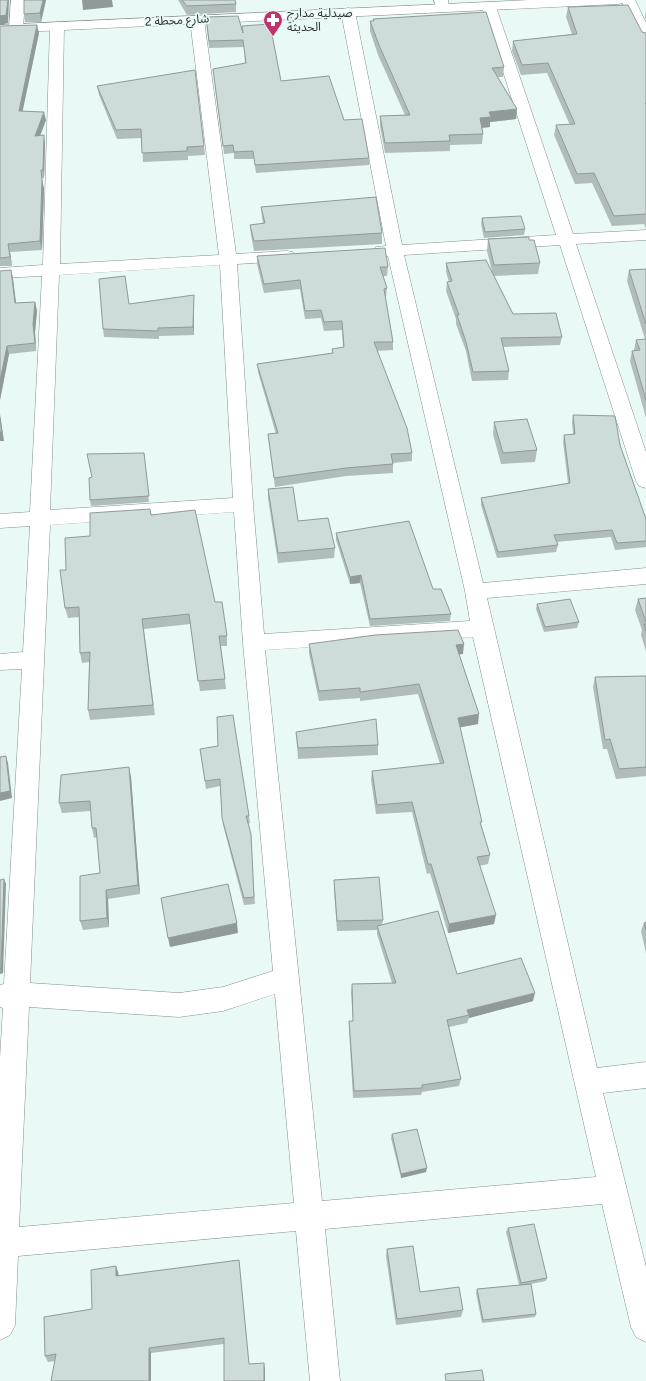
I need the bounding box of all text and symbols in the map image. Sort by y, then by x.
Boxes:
place label: صيدلية مدارج الحديثة [287,6,353,34]
pharmacy icon: صيدلية مدارج الحديثة [262,9,284,37]
street label: شارع محطة 2 [145,11,210,31]

